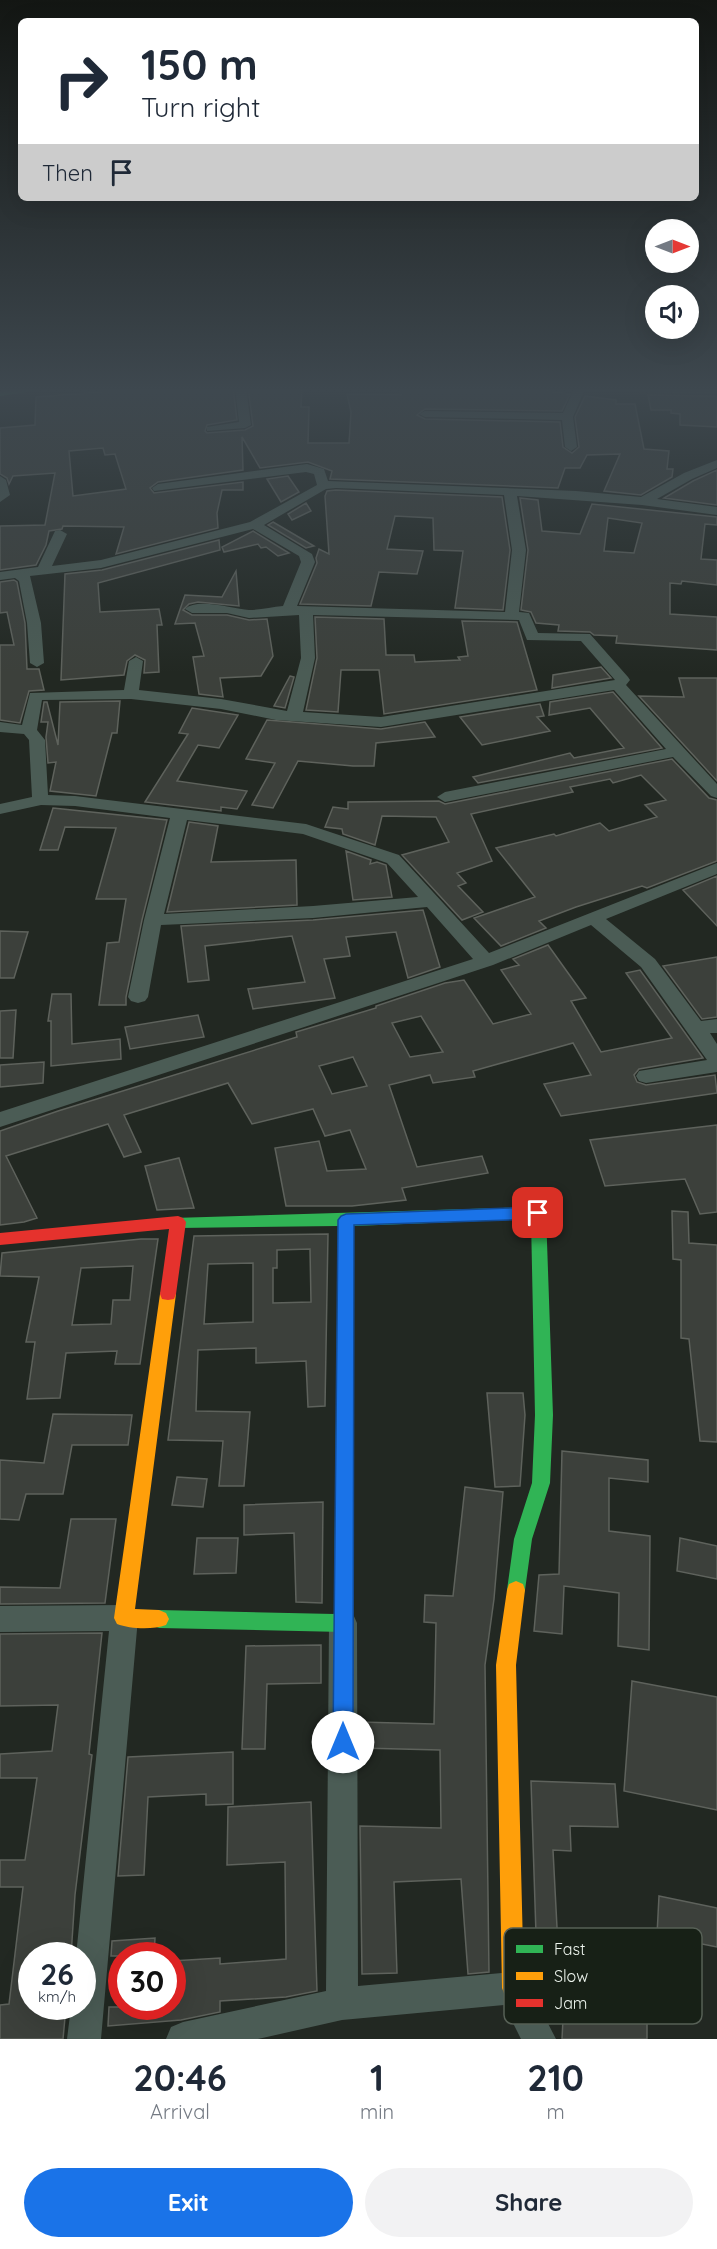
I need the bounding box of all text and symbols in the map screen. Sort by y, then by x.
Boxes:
text: 150 m [141,38,258,91]
icon: right [42,42,120,120]
text: Turn right [141,90,260,124]
icon: arrive [105,156,138,189]
text: Then [42,159,93,187]
north arrow [645,219,699,273]
map controls [645,219,699,339]
button: sound [645,285,699,339]
pin [512,1187,563,1238]
icon: arrive [521,1196,554,1229]
position arrow [311,1710,375,1774]
legend [504,1928,702,2024]
text: Fast [554,1939,585,1959]
speed limit sign: 30 [108,1942,186,2020]
text: 26 [40,1955,74,1993]
text: Slow [554,1966,588,1986]
text: km/h [38,1987,76,2006]
text: Jam [554,1993,587,2013]
text: 20:46 [133,2055,227,2100]
text: 1 [370,2055,384,2100]
text: 210 [527,2055,584,2100]
text: Arrival [150,2099,210,2124]
text: min [360,2099,394,2124]
text: m [546,2099,565,2124]
button: Exit [24,2168,353,2237]
button: Share [365,2168,693,2237]

